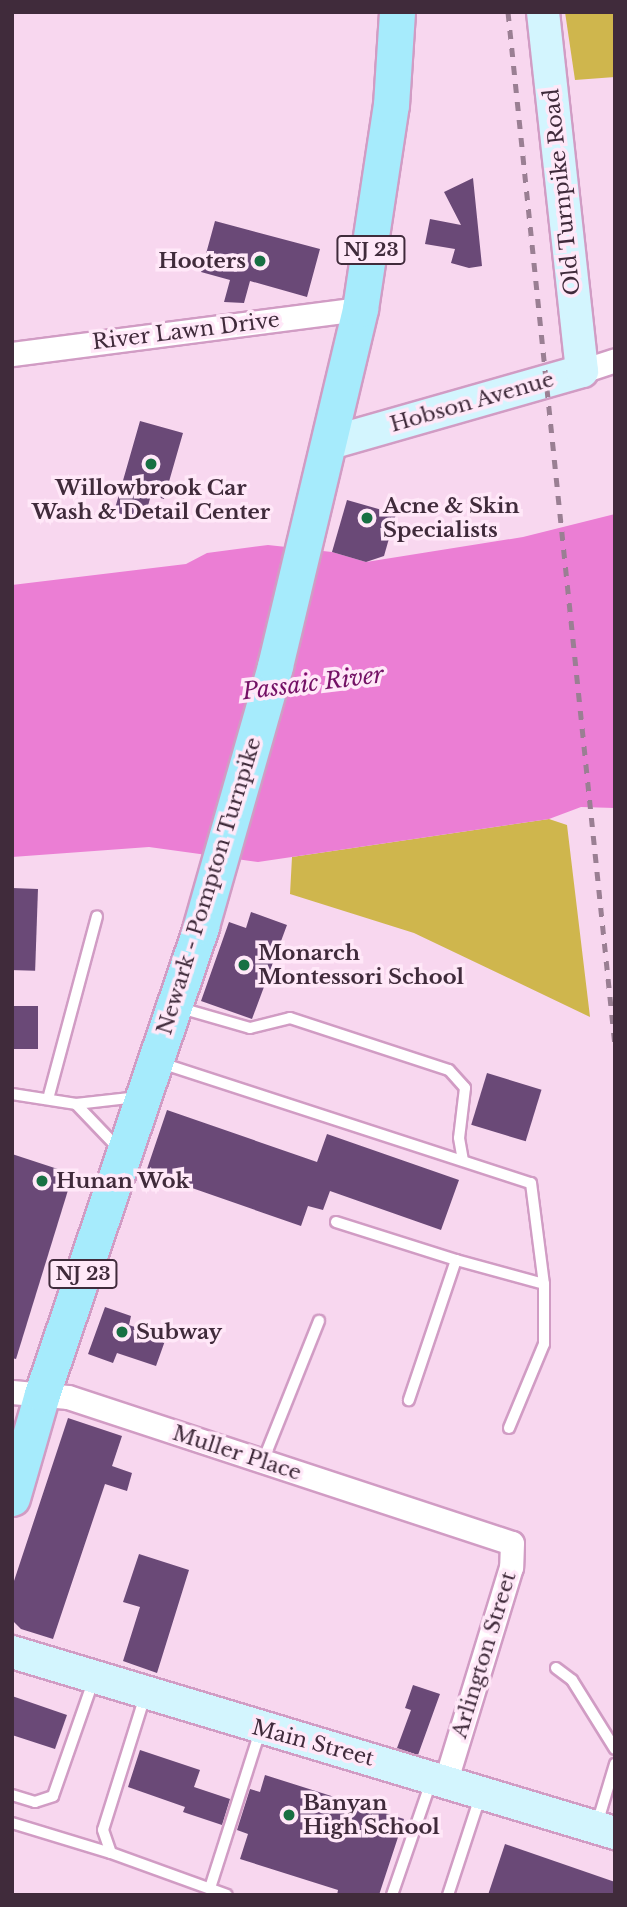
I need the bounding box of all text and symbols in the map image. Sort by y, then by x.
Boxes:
street label: Old Turnpike Road [539,87,585,297]
road number: NJ 23 [336,234,406,266]
place label: Hooters [158,248,246,274]
marker: Hooters [252,253,268,269]
street label: River Lawn Drive [91,307,281,355]
street label: Hobson Avenue [387,366,557,438]
marker: Willowbrook Car Wash & Detail Center [143,456,159,472]
place label: Willowbrook Car Wash & Detail Center [32,475,270,525]
place label: Acne & Skin Specialists [383,493,520,543]
marker: Acne & Skin Specialists [357,508,377,528]
water label: Passaic River [241,661,385,705]
street label: Newark - Pompton Turnpike [152,734,266,1038]
place label: Monarch Montessori School [258,940,464,990]
marker: Monarch Montessori School [236,957,252,973]
place label: Hunan Wok [56,1168,190,1194]
marker: Hunan Wok [34,1173,50,1189]
road number: NJ 23 [48,1258,118,1290]
place label: Subway [136,1319,222,1345]
marker: Subway [114,1324,130,1340]
street label: Muller Place [169,1420,305,1486]
street label: Arlington Street [447,1569,521,1741]
street label: Main Street [249,1715,377,1771]
place label: Banyan High School [303,1790,440,1840]
marker: Banyan High School [281,1807,297,1823]

